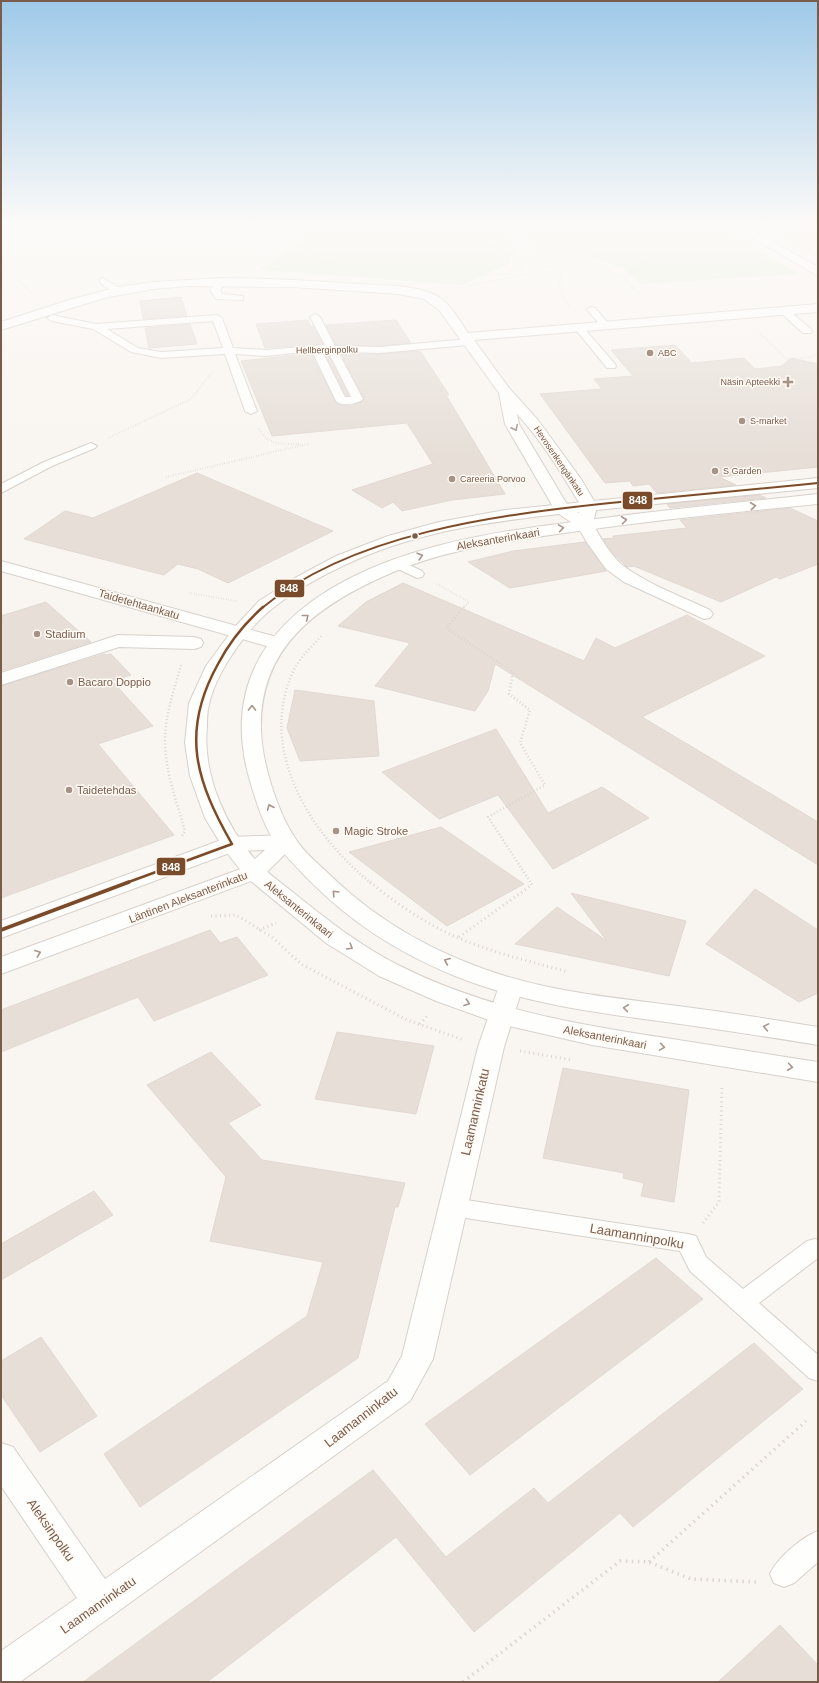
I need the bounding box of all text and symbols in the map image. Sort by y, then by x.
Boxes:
street label: Hellberginpolku [296,344,358,356]
marker: ABC [645,348,655,358]
place label: ABC [658,348,677,358]
place label: Näsin Apteekki [720,377,780,387]
marker: Näsin Apteekki [783,377,793,387]
marker: S-market [737,416,747,426]
place label: S-market [750,416,787,426]
one-way arrow [510,424,518,432]
street label: Hevosenkengänkatu [532,424,586,498]
marker: S Garden [710,466,720,476]
place label: S Garden [723,466,762,476]
marker: Careeria Porvoo [447,474,457,484]
place label: Careeria Porvoo [460,474,526,484]
line badge: 848 [622,491,653,510]
text: 848 [629,494,647,506]
one-way arrow [750,501,756,510]
one-way arrow [621,516,627,525]
one-way arrow [558,524,564,533]
street label: Aleksanterinkaari [455,526,541,552]
unlabelled marker [410,531,420,541]
one-way arrow [416,552,423,561]
line badge: 848 [274,579,305,598]
text: 848 [280,582,298,594]
street label: Taidetehtaankatu [97,587,181,621]
one-way arrow [301,614,309,621]
place label: Stadium [45,628,85,640]
marker: Stadium [32,629,42,639]
place label: Bacaro Doppio [78,676,151,688]
marker: Bacaro Doppio [65,677,75,687]
one-way arrow [248,705,256,711]
place label: Taidetehdas [77,784,137,796]
marker: Taidetehdas [64,785,74,795]
one-way arrow [267,803,275,810]
place label: Magic Stroke [344,825,408,837]
marker: Magic Stroke [331,826,341,836]
line badge: 848 [156,857,186,876]
text: 848 [162,861,180,873]
street label: Läntinen Aleksanterinkatu [127,869,249,925]
street label: Aleksanterinkaari [262,878,336,940]
one-way arrow [332,890,340,898]
one-way arrow [346,943,353,950]
one-way arrow [34,949,41,957]
one-way arrow [443,958,450,966]
one-way arrow [464,998,471,1006]
one-way arrow [623,1004,629,1013]
street label: Aleksanterinkaari [562,1023,648,1051]
one-way arrow [763,1023,769,1032]
one-way arrow [659,1043,665,1051]
one-way arrow [787,1062,793,1071]
street label: Laamanninkatu [458,1067,492,1157]
street label: Laamanninpolku [589,1220,685,1252]
street label: Laamanninkatu [321,1384,401,1450]
street label: Aleksinpolku [24,1496,78,1564]
street label: Laamanninkatu [57,1573,139,1637]

